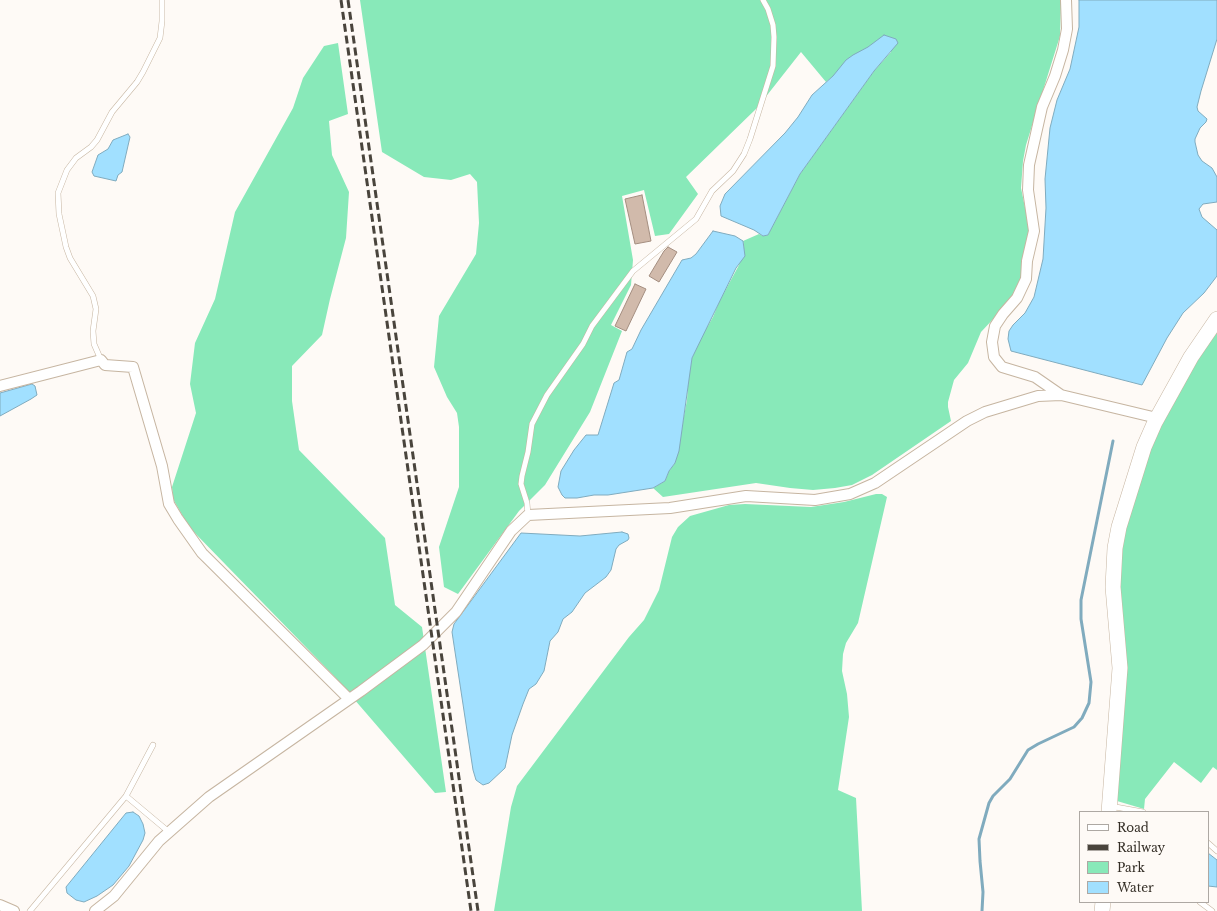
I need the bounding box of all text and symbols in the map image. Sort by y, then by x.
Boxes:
legend [1079,811,1209,903]
text: Road [1117,820,1149,835]
text: Railway [1117,840,1165,855]
text: Park [1117,860,1145,875]
text: Water [1117,880,1154,895]

